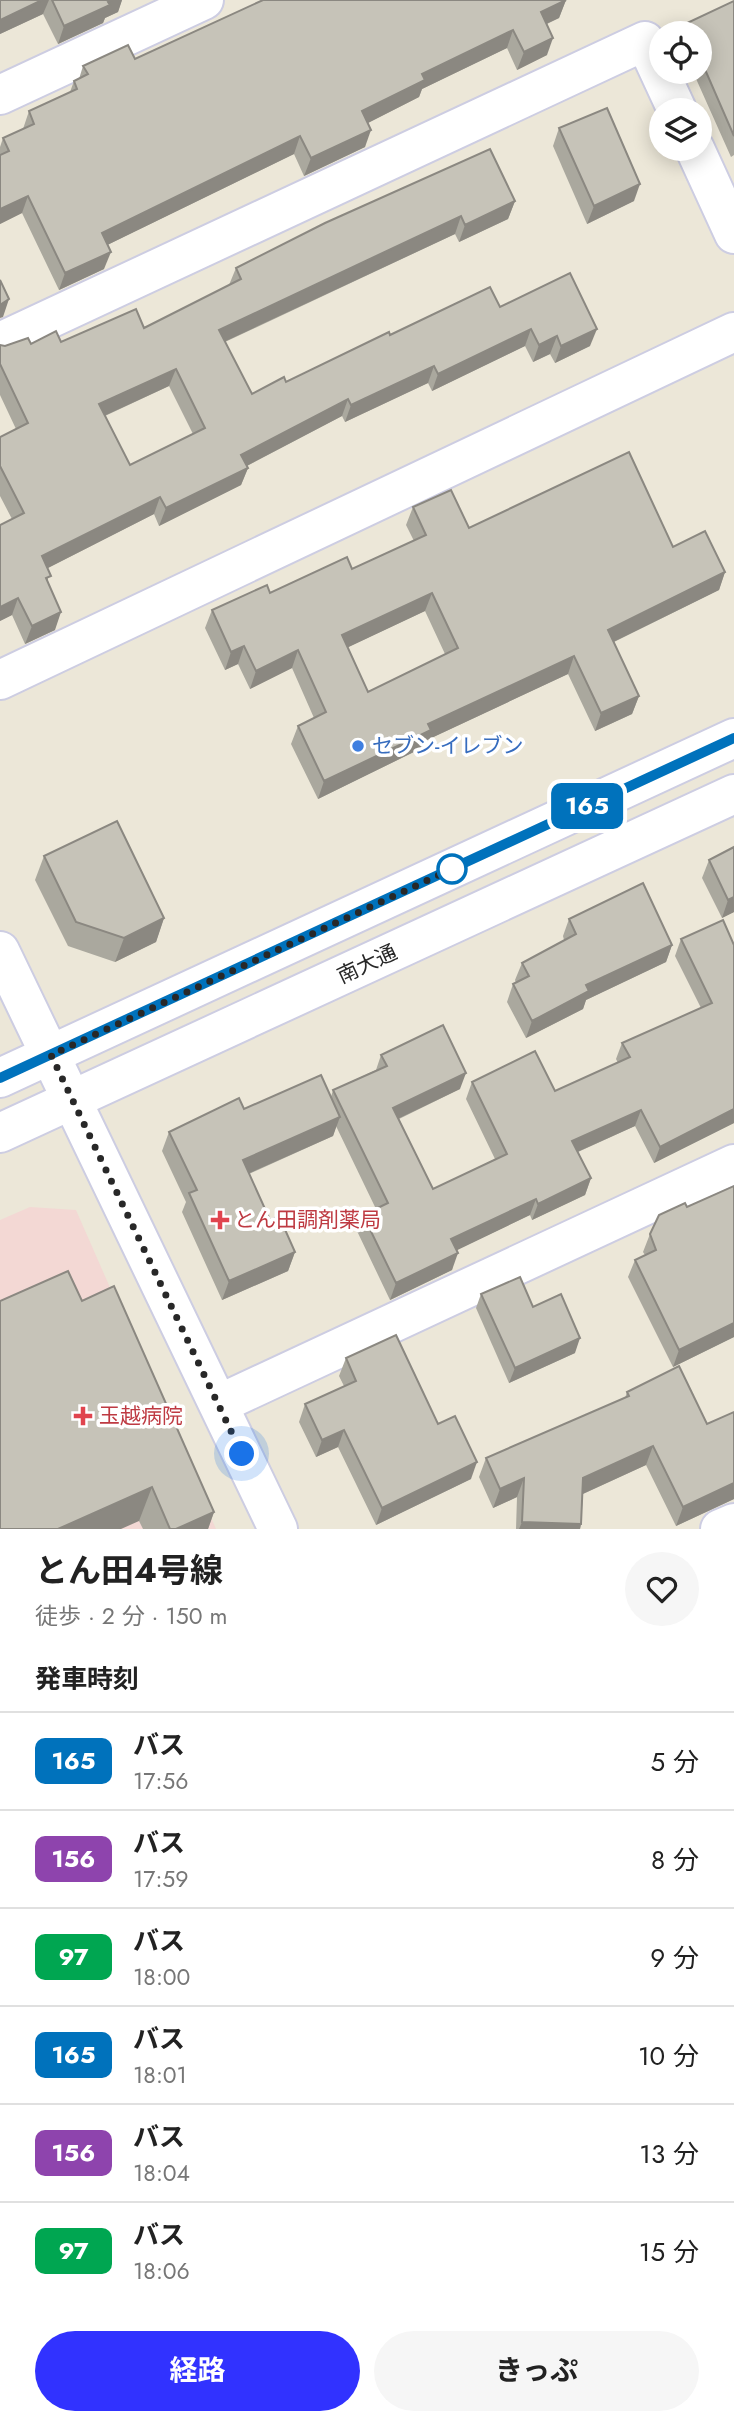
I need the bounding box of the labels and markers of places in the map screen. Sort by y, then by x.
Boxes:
place label: セブン-イレブン [372,731,523,761]
marker: セブン-イレブン [350,738,366,754]
unlabelled marker [437,854,467,884]
place label: とん田調剤薬局 [234,1205,381,1235]
marker: とん田調剤薬局 [212,1212,228,1228]
place label: 玉越病院 [99,1401,183,1431]
marker: 玉越病院 [73,1406,93,1426]

